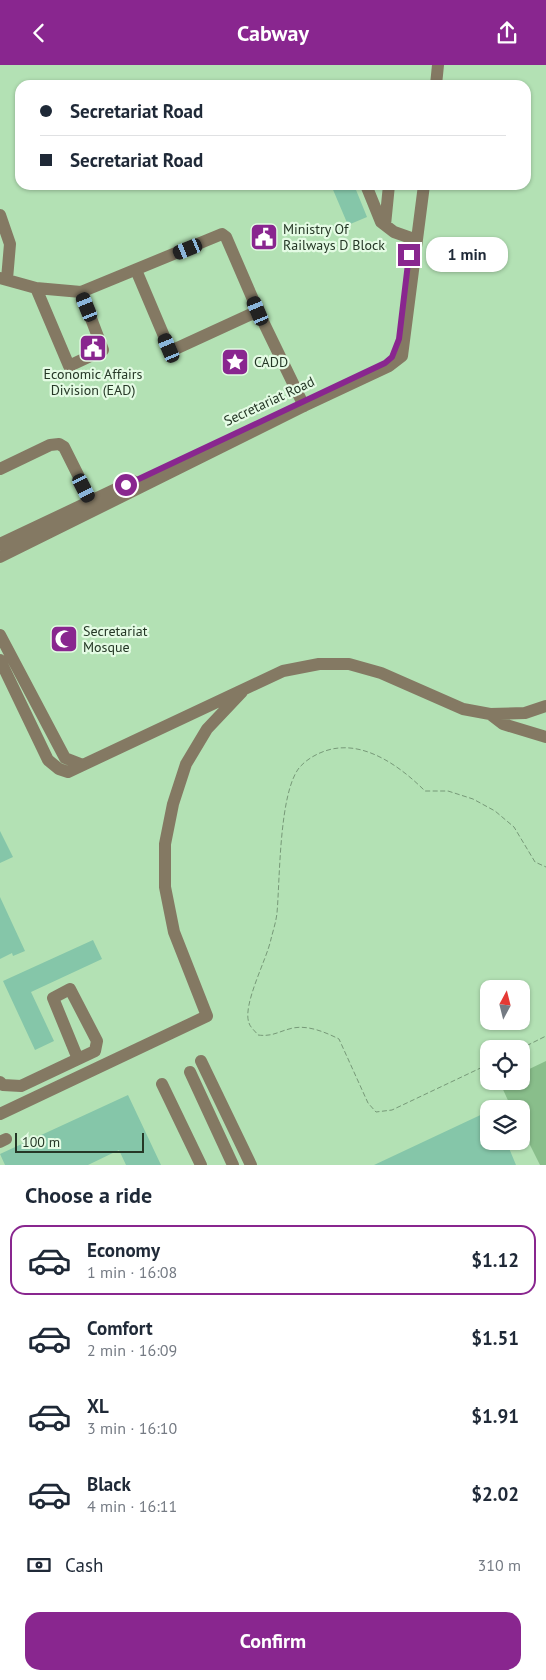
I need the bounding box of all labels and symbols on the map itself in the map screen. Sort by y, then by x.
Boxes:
place label: Ministry Of Railways D Block [283,220,385,254]
public building icon: Ministry Of Railways D Block [249,222,279,252]
car [171,236,204,262]
callout: 1 min [426,237,509,273]
route end [398,244,420,266]
car [74,290,99,324]
car [245,294,270,328]
car [156,331,181,365]
public building icon: Economic Affairs Division (EAD) [78,333,108,363]
place icon: CADD [220,347,250,377]
place label: CADD [254,353,288,371]
place label: Economic Affairs Division (EAD) [43,365,143,399]
street label: Secretariat Road [221,372,317,430]
car [70,471,97,505]
route start [115,474,137,496]
place label: Secretariat Mosque [83,622,148,656]
mosque icon: Secretariat Mosque [49,624,79,654]
north arrow [480,980,530,1030]
scale bar [15,1130,144,1153]

